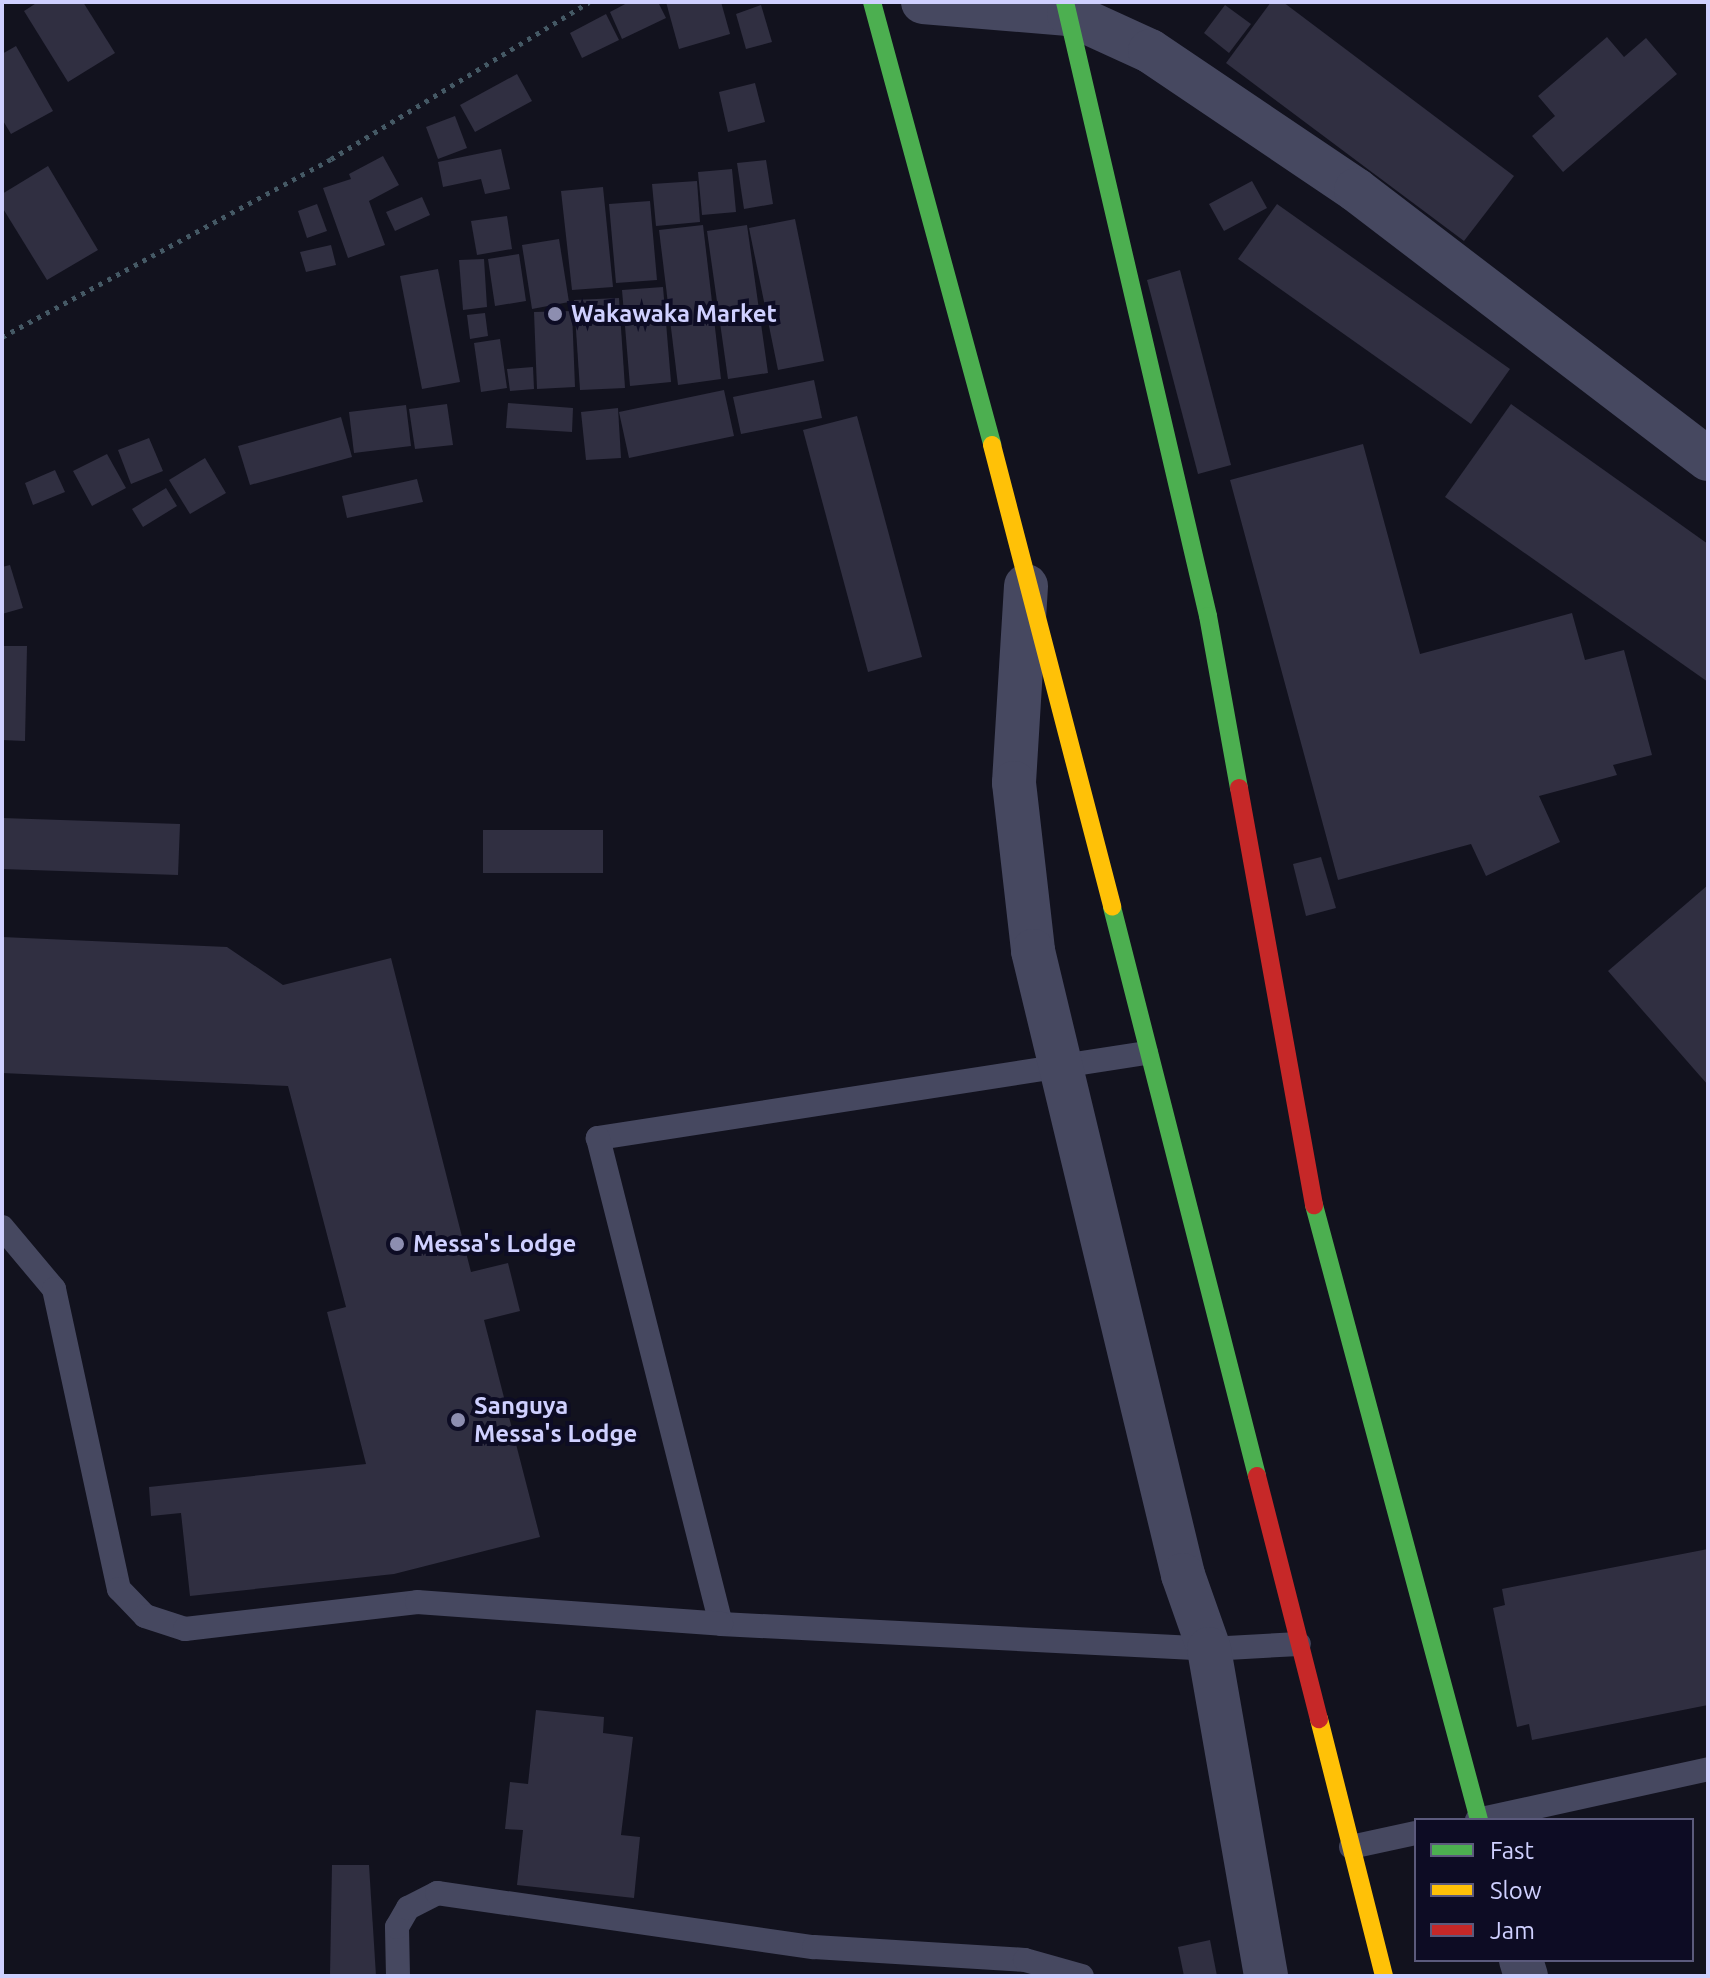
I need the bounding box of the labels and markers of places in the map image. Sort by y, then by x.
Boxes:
place label: Wakawaka Market [571,300,777,328]
marker: Wakawaka Market [546,305,564,323]
place label: Messa's Lodge [413,1230,576,1258]
marker: Messa's Lodge [388,1235,406,1253]
place label: Sanguya Messa's Lodge [474,1392,637,1448]
marker: Sanguya Messa's Lodge [449,1411,467,1429]

